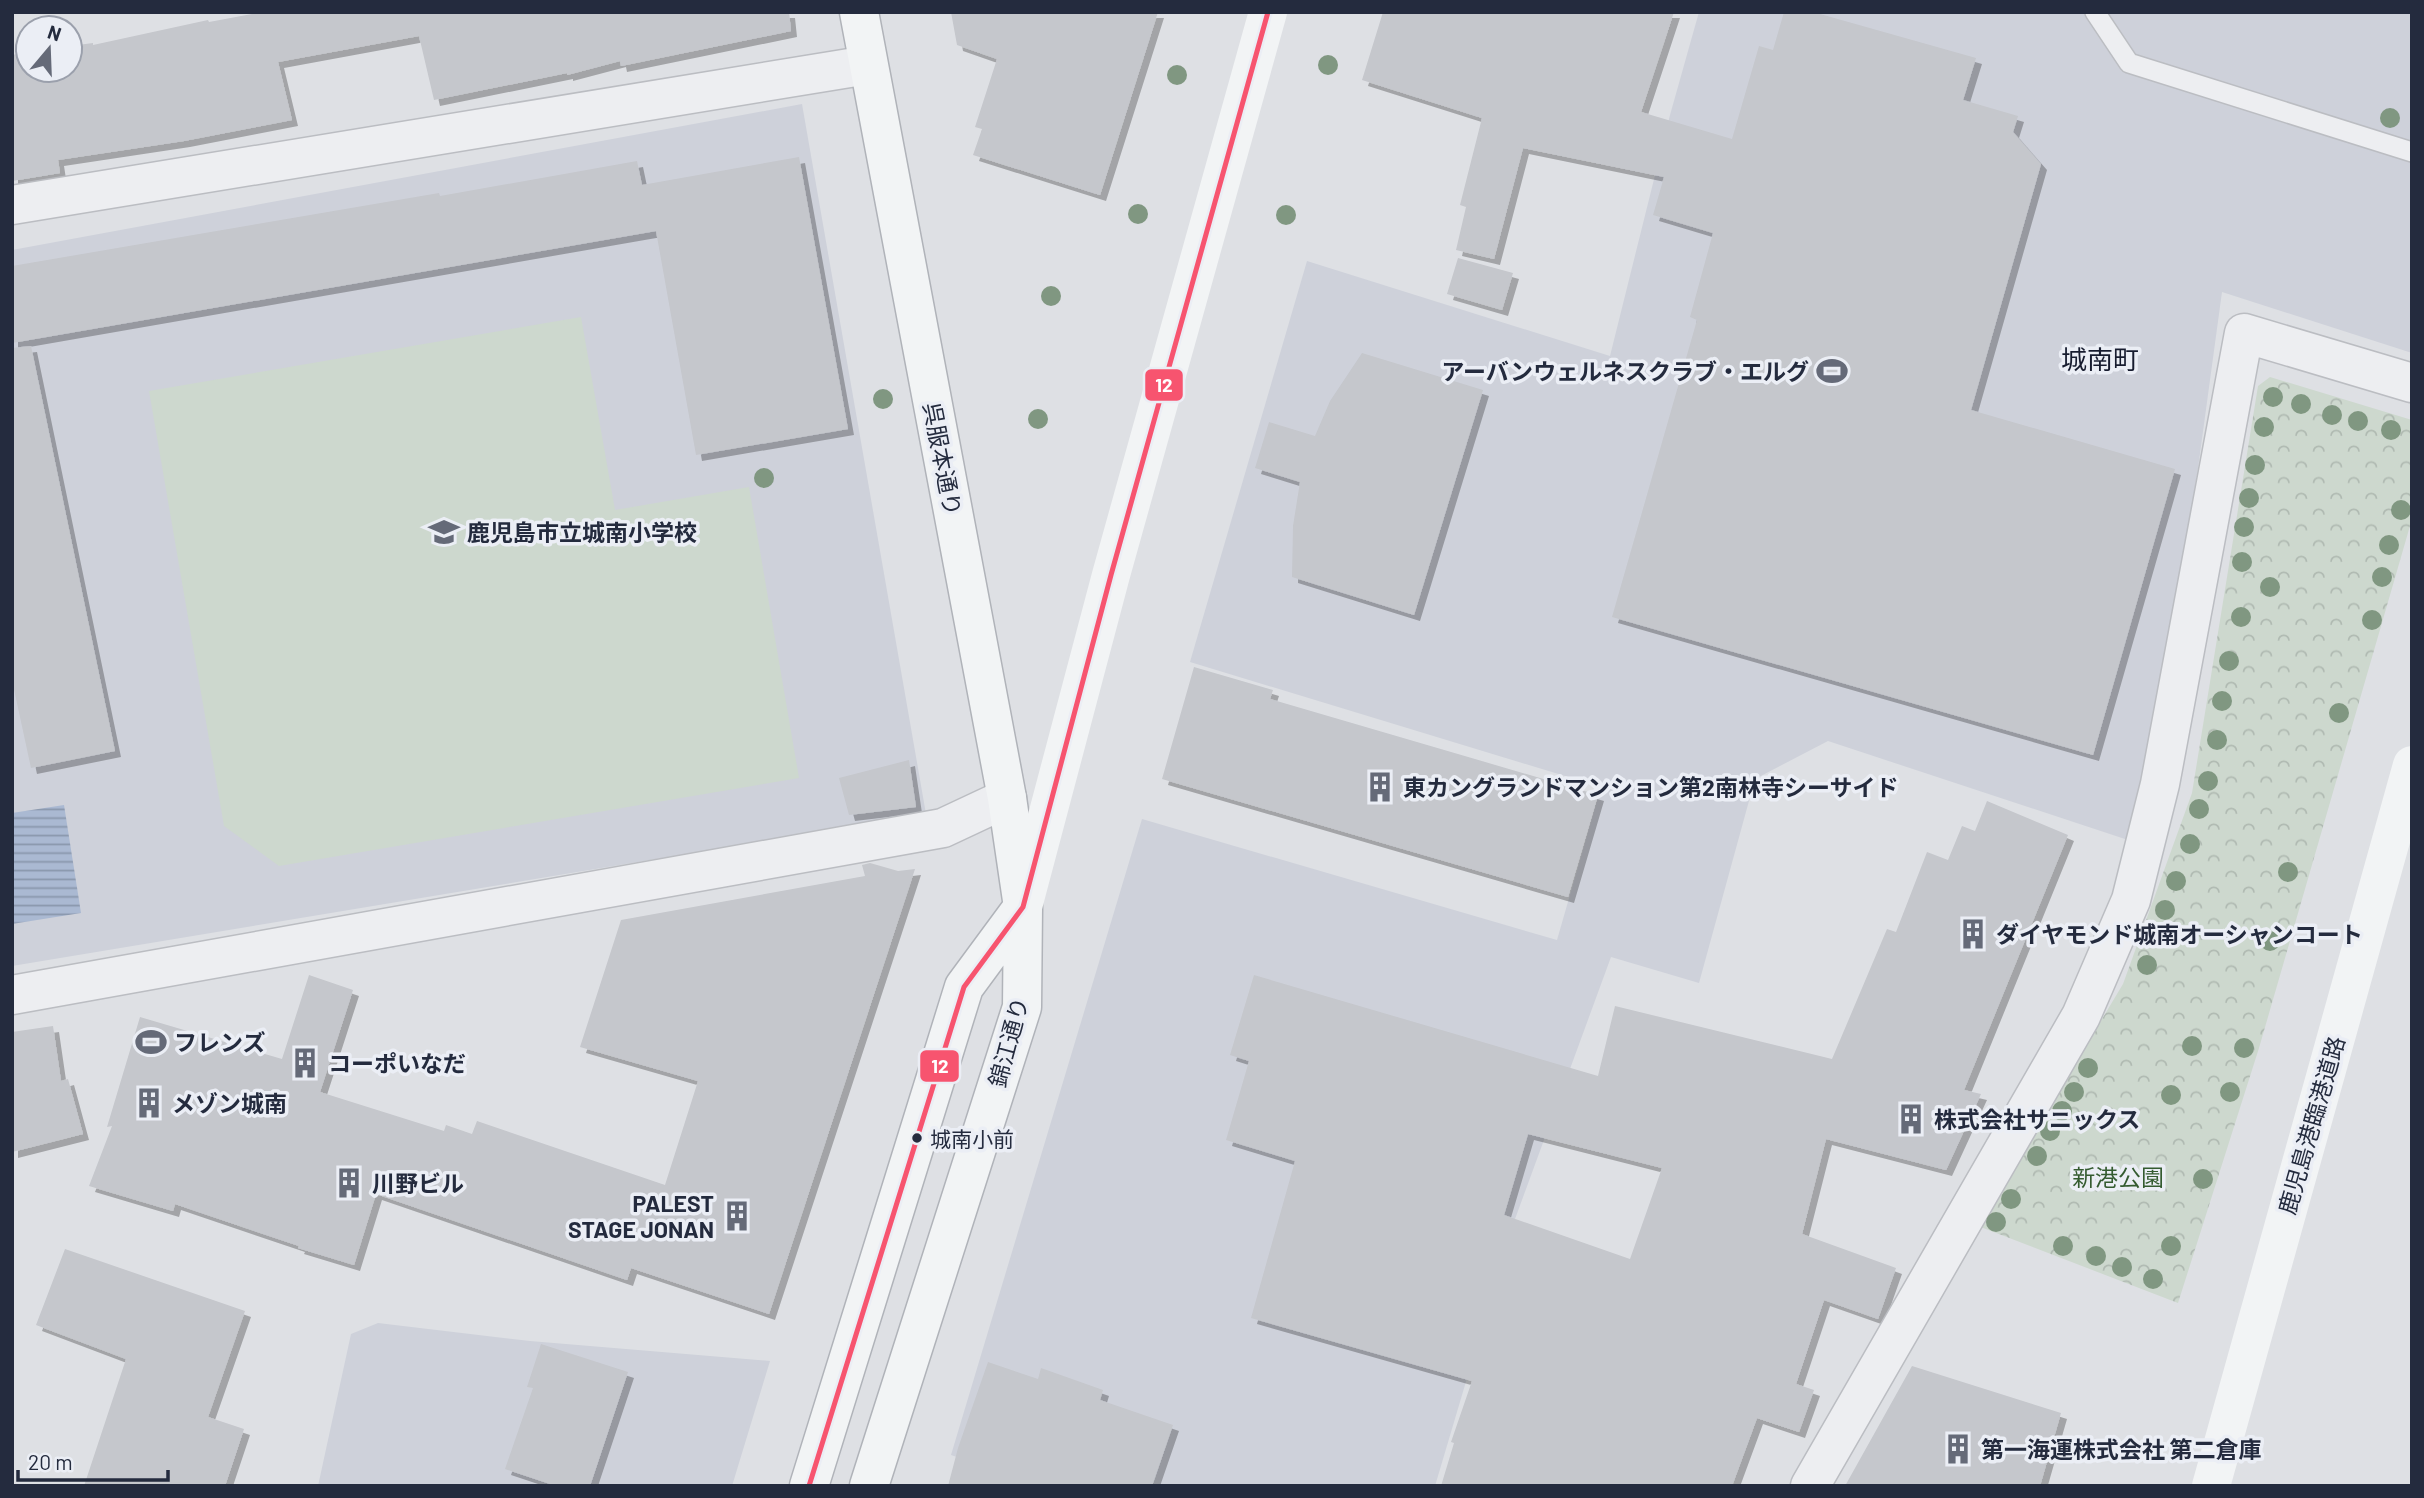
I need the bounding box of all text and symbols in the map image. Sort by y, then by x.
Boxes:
north arrow [14,14,84,84]
text: N [45,20,64,45]
district label: 城南町 [2061,343,2139,374]
sports icon: アーバンウェルネスクラブ・エルグ [1815,354,1849,388]
place label: アーバンウェルネスクラブ・エルグ [1441,357,1809,385]
line badge: 12 [1144,368,1184,402]
text: 12 [1155,373,1173,396]
street label: 呉服本通り [918,400,968,518]
school or university icon: 鹿児島市立城南小学校 [427,515,461,549]
place label: 鹿児島市立城南小学校 [467,518,697,546]
building icon: 東カングランドマンション第2南林寺シーサイド [1363,770,1397,804]
place label: 東カングランドマンション第2南林寺シーサイド [1403,773,1898,801]
building icon: ダイヤモンド城南オーシャンコート [1956,917,1990,951]
place label: ダイヤモンド城南オーシャンコート [1996,920,2363,948]
street label: 錦江通り [983,994,1033,1090]
sports icon: フレンズ [134,1025,168,1059]
place label: フレンズ [174,1028,266,1056]
street label: 鹿児島港臨港道路 [2272,1033,2350,1217]
building icon: コーポいなだ [288,1046,322,1080]
place label: コーポいなだ [328,1049,466,1077]
line badge: 12 [919,1049,960,1083]
text: 12 [931,1054,949,1077]
building icon: メゾン城南 [132,1086,166,1120]
place label: メゾン城南 [172,1089,287,1117]
building icon: 株式会社サニックス [1894,1102,1928,1136]
place label: 株式会社サニックス [1934,1105,2140,1133]
place label: 城南小前 [930,1126,1014,1151]
marker: 城南小前 [910,1131,924,1145]
park label: 新港公園 [2072,1163,2164,1191]
building icon: 川野ビル [332,1166,366,1200]
place label: 川野ビル [372,1169,464,1197]
place label: PALEST STAGE JONAN [568,1189,714,1243]
building icon: PALEST STAGE JONAN [720,1199,754,1233]
building icon: 第一海運株式会社 第二倉庫 [1941,1432,1975,1466]
place label: 第一海運株式会社 第二倉庫 [1981,1435,2262,1463]
scale bar [18,1438,168,1482]
text: 20 m [28,1449,73,1474]

